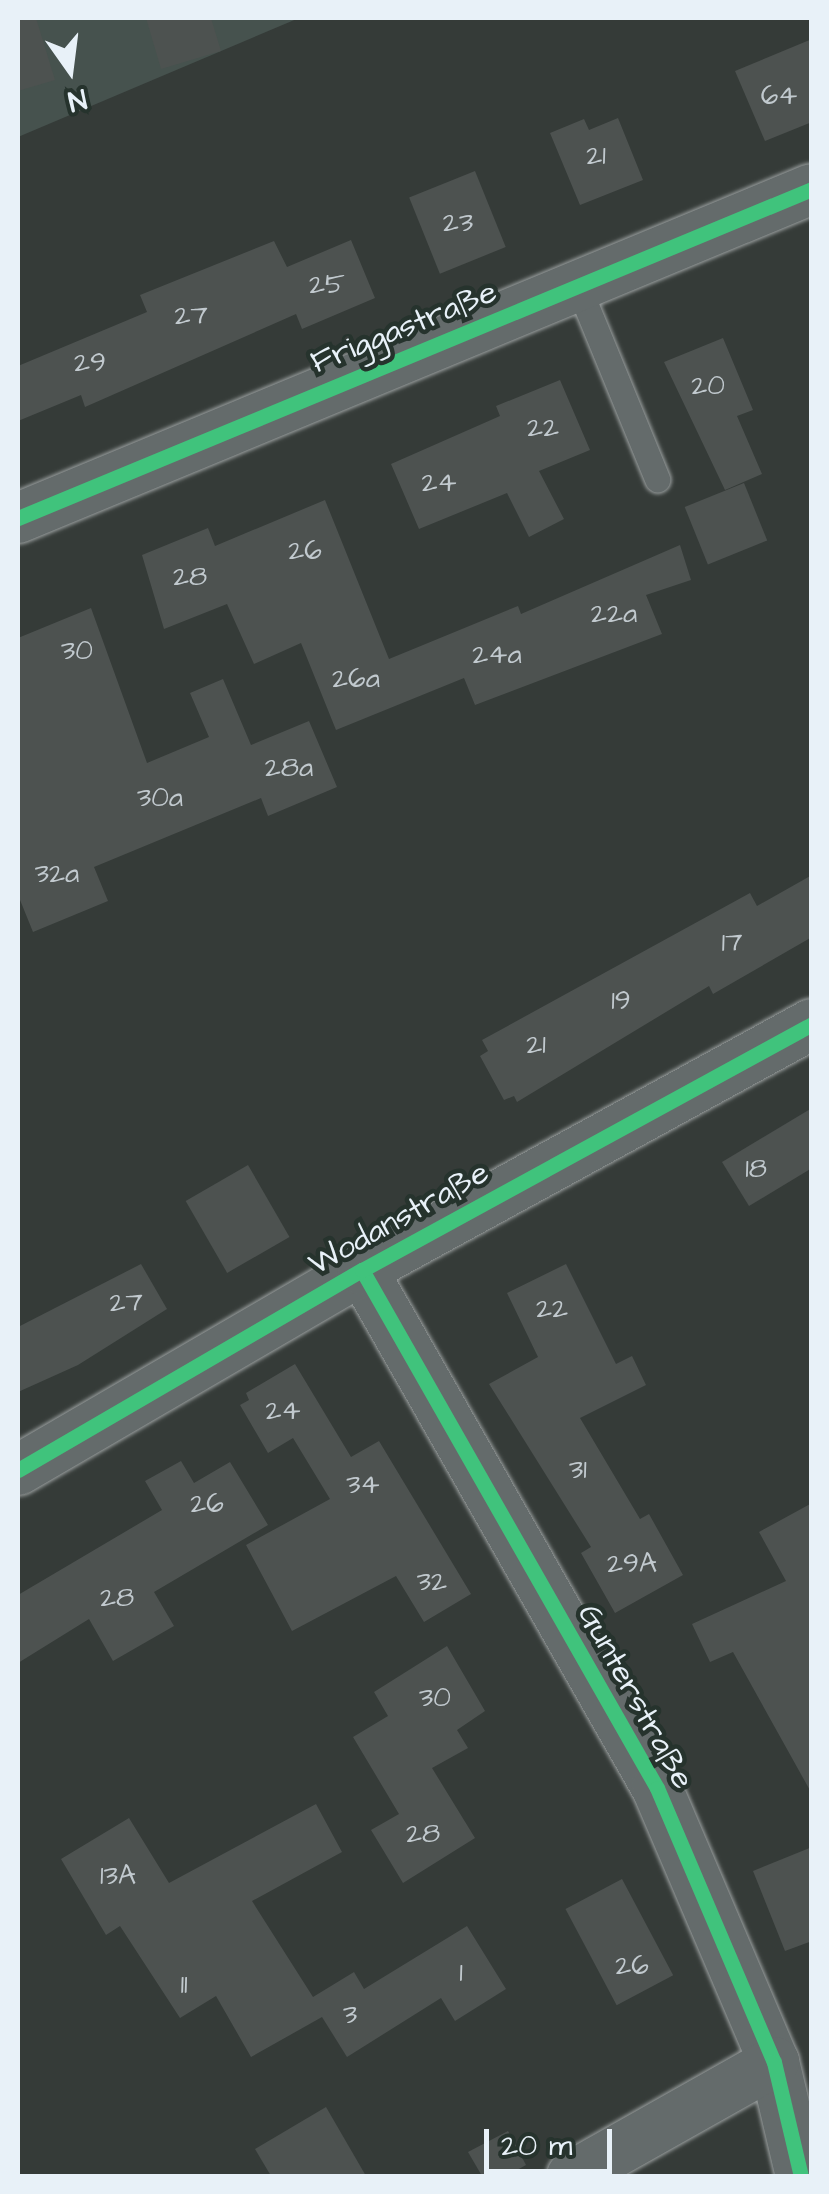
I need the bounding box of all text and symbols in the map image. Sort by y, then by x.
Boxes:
north arrow [20,20,120,120]
text: N [64,79,91,121]
house number: 64 [761,79,797,113]
house number: 21 [586,139,606,173]
house number: 23 [443,206,473,240]
house number: 25 [309,268,345,302]
street label: Friggastraße [306,273,502,383]
house number: 27 [174,299,208,333]
house number: 29 [74,346,106,380]
house number: 20 [691,369,725,403]
house number: 22 [527,411,559,445]
house number: 24 [421,466,457,500]
house number: 26 [288,534,322,568]
house number: 28 [173,560,207,594]
house number: 22a [591,597,637,631]
house number: 30 [61,634,93,668]
house number: 24a [472,638,522,672]
house number: 26a [332,662,380,696]
house number: 28a [265,751,313,785]
house number: 30a [137,781,183,815]
house number: 32a [35,857,79,891]
house number: 17 [722,926,742,960]
house number: 19 [611,984,631,1018]
house number: 21 [526,1028,546,1062]
house number: 18 [745,1152,767,1186]
street label: Wodanstraße [302,1154,496,1284]
house number: 27 [109,1286,143,1320]
house number: 22 [536,1292,568,1326]
house number: 24 [265,1394,301,1428]
house number: 31 [569,1453,587,1487]
house number: 34 [346,1468,380,1502]
house number: 26 [190,1487,224,1521]
house number: 29A [607,1547,657,1581]
house number: 32 [417,1565,447,1599]
house number: 28 [100,1581,134,1615]
street label: Gunterstraße [568,1598,702,1796]
house number: 30 [419,1681,451,1715]
house number: 28 [406,1817,440,1851]
house number: 13A [100,1859,136,1893]
house number: 26 [615,1949,649,1983]
house number: 1 [459,1956,463,1990]
house number: 11 [180,1968,188,2002]
house number: 3 [343,1998,357,2032]
scale bar [489,2109,616,2171]
text: 20 m [501,2125,572,2167]

